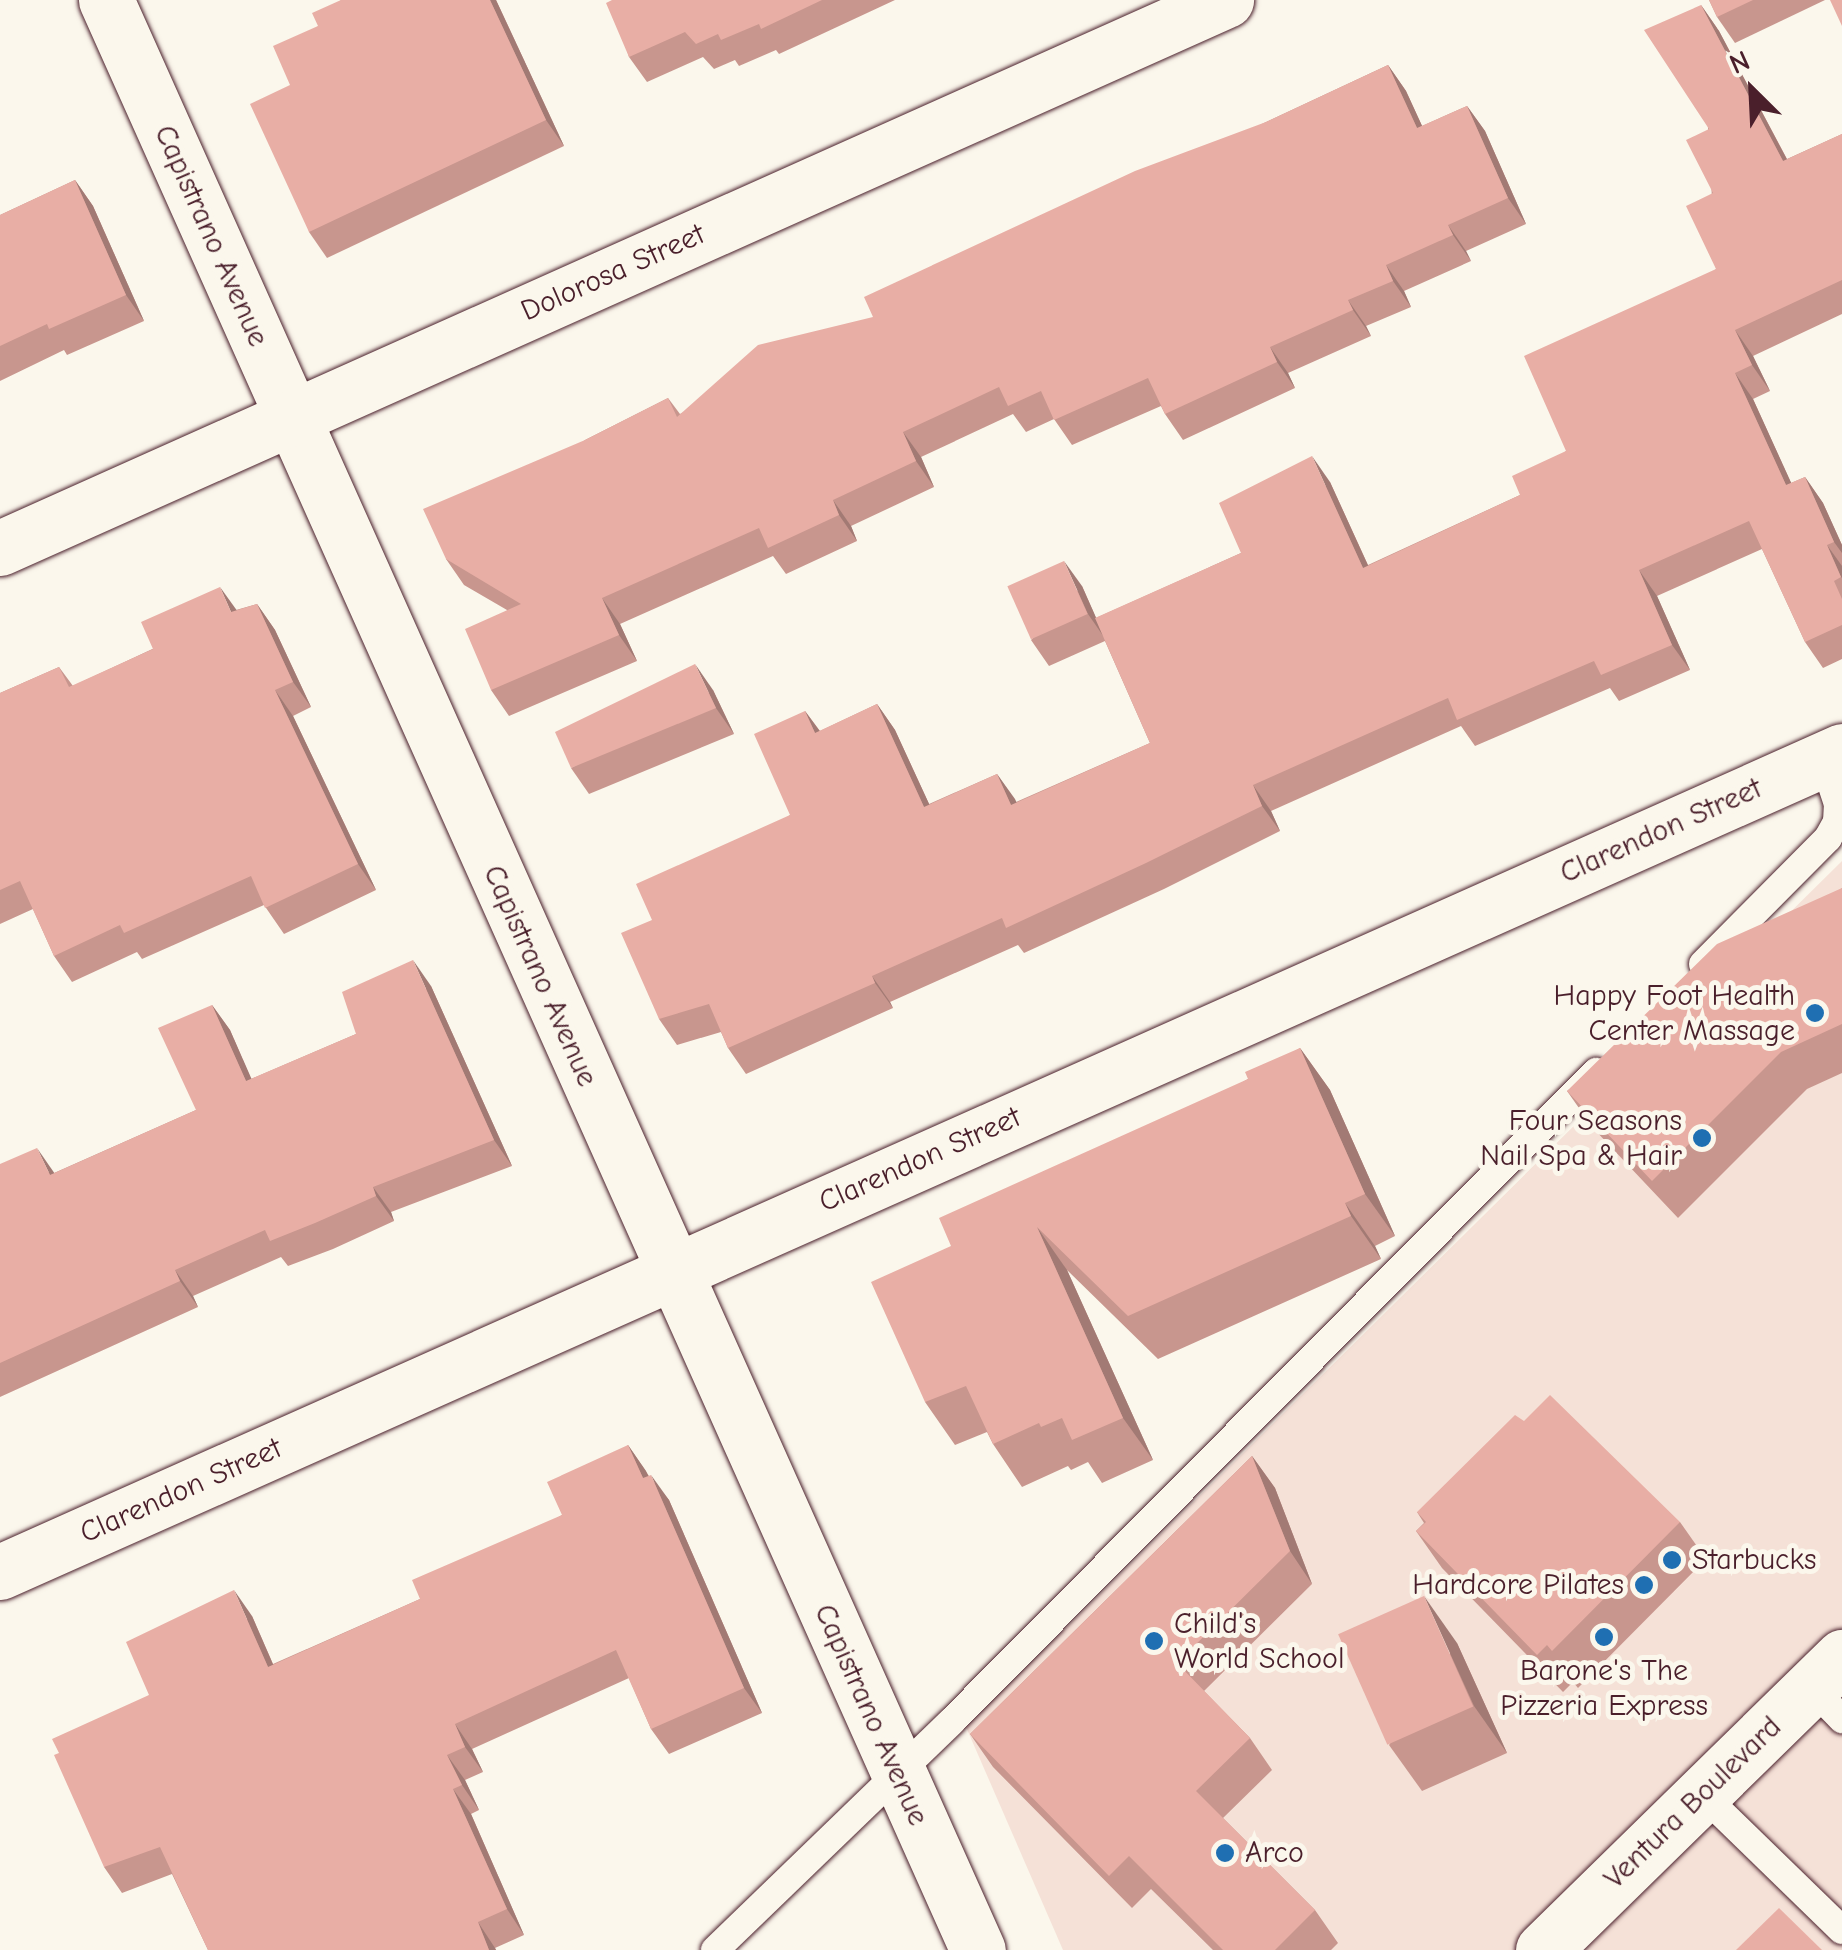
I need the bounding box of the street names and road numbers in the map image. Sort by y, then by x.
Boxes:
street label: Capistrano Avenue [146,120,276,352]
street label: Dolorosa Street [516,216,710,330]
street label: Clarendon Street [1555,770,1767,892]
street label: Capistrano Avenue [475,860,605,1092]
street label: Clarendon Street [814,1099,1026,1221]
street label: Clarendon Street [75,1430,287,1552]
street label: Capistrano Avenue [806,1599,936,1831]
street label: Ventura Boulevard [1597,1709,1789,1897]

